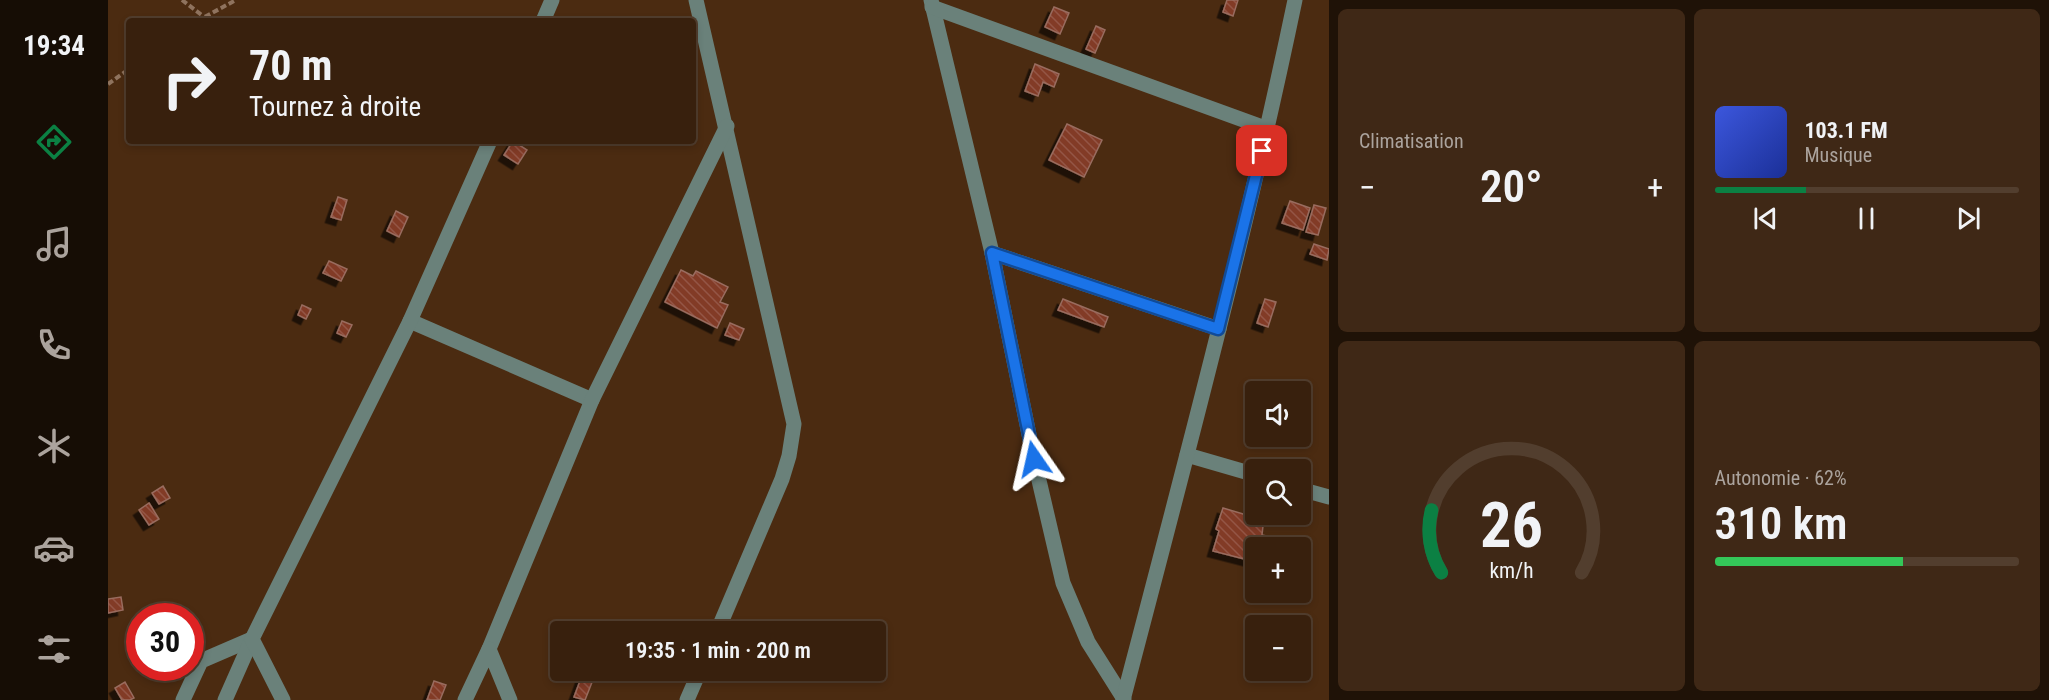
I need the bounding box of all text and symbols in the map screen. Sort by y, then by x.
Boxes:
text: 19:34 [23,30,85,62]
text: 70 m [249,41,332,90]
icon: right [150,42,228,120]
text: Tournez à droite [249,91,421,123]
text: 103.1 FM [1805,118,1888,143]
icon: directions [33,121,75,163]
pin [1236,125,1287,176]
text: Climatisation [1359,129,1464,153]
icon: arrive [1245,134,1278,167]
text: Musique [1805,143,1872,167]
text: 20° [1480,160,1543,213]
text: − [1359,168,1376,207]
text: + [1647,168,1663,207]
icon: previous [1749,202,1782,235]
icon: pause [1850,202,1883,235]
icon: next [1952,202,1985,235]
icon: music [33,223,75,265]
icon: phone [33,324,75,366]
map controls [1245,381,1311,681]
button: sound [1245,381,1311,447]
icon: climate [33,425,75,467]
position arrow [1002,427,1066,491]
button: search [1245,459,1311,525]
text: Autonomie · 62% [1715,466,1847,490]
text: 26 [1480,489,1543,562]
text: 310 km [1715,497,1848,550]
icon: car [33,527,75,569]
button: + [1245,537,1311,603]
text: km/h [1489,558,1533,583]
speed limit sign: 30 [126,603,204,681]
button: − [1245,615,1311,681]
icon: filters [33,628,75,670]
text: 19:35 · 1 min · 200 m [625,638,811,663]

